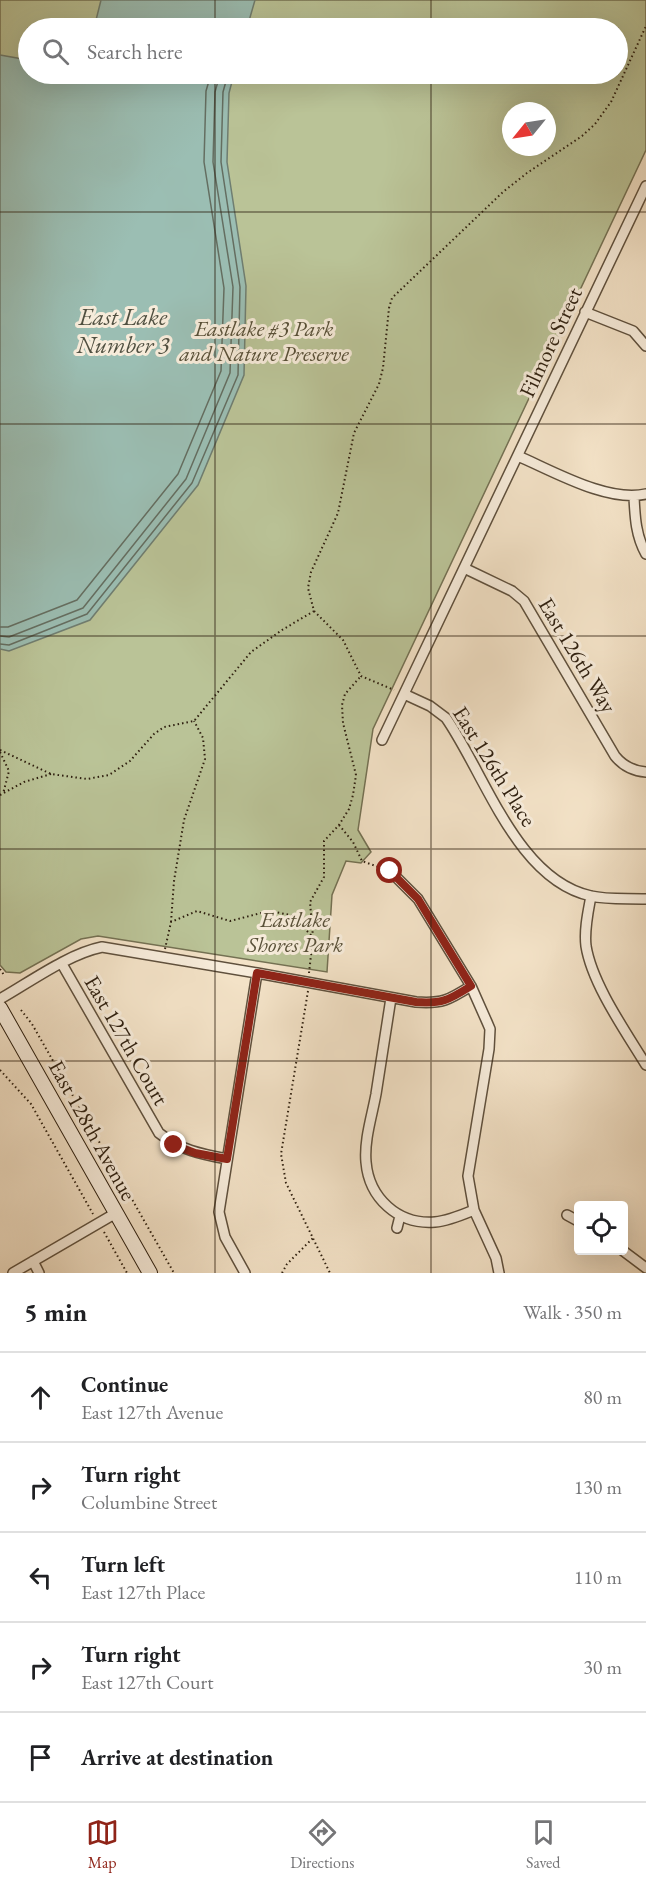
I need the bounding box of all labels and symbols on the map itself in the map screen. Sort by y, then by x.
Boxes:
north arrow [502,102,556,156]
street label: Filmore Street [512,282,589,402]
water label: East Lake Number 3 [75,301,170,360]
park label: Eastlake #3 Park and Nature Preserve [178,314,349,368]
street label: East 126th Way [532,592,624,719]
street label: East 126th Place [446,701,543,832]
route start [376,857,402,883]
park label: Eastlake Shores Park [246,905,343,959]
street label: East 127th Court [78,970,176,1111]
street label: East 128th Avenue [42,1055,143,1206]
route end [160,1131,186,1157]

